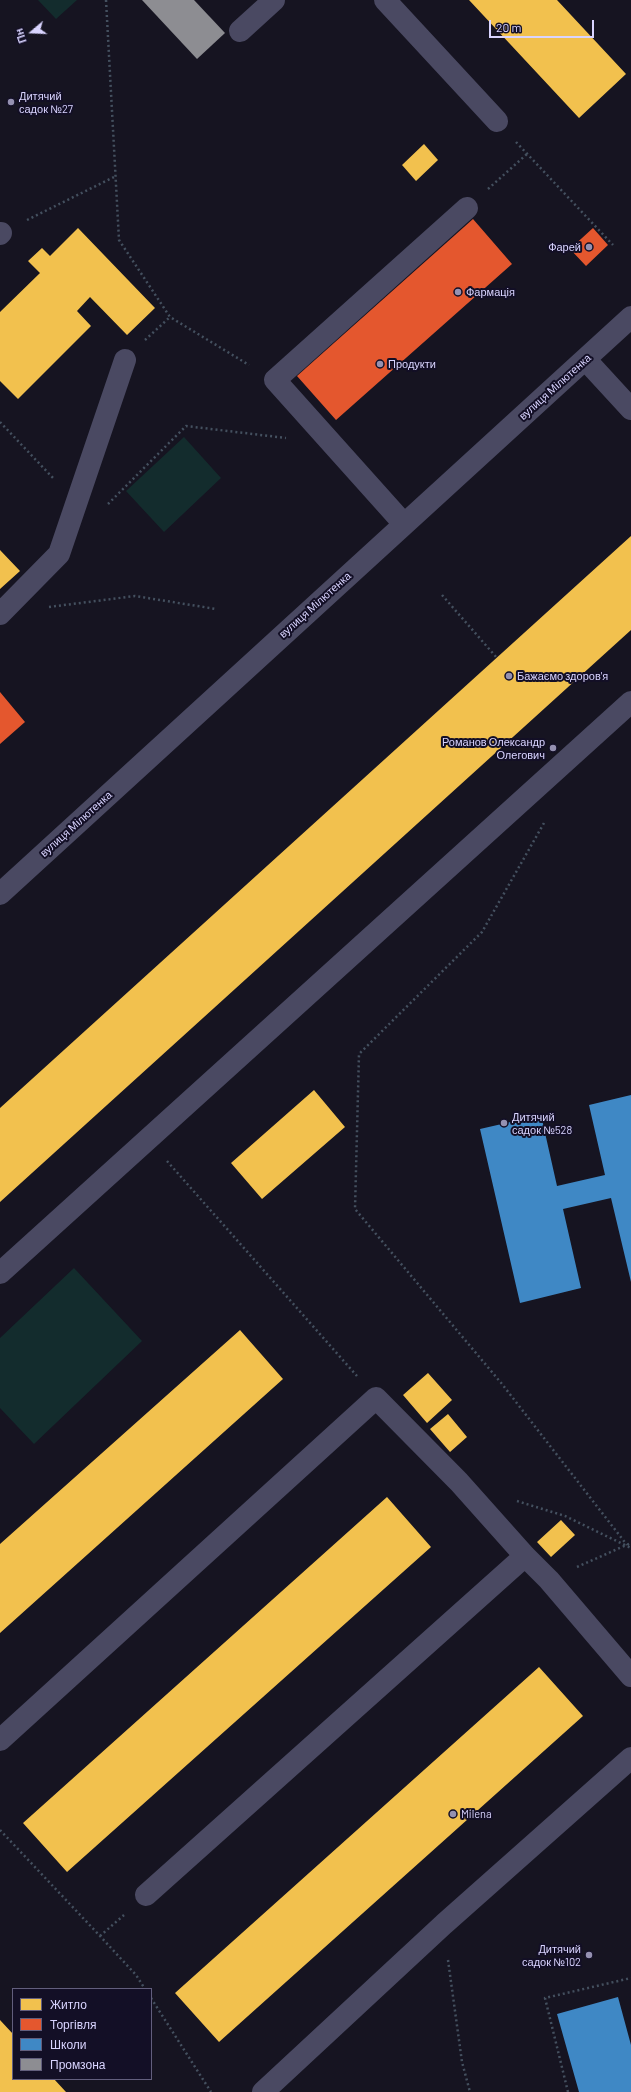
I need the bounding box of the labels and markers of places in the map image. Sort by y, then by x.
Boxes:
place label: Дитячий садок №27 [19,89,73,115]
marker: Дитячий садок №27 [6,97,16,107]
place label: Фарей [548,240,581,254]
marker: Фарей [584,242,594,252]
place label: Фармація [466,285,515,299]
marker: Фармація [453,287,463,297]
place label: Продукти [388,357,436,371]
marker: Продукти [375,359,385,369]
place label: Бажаємо здоров'я [517,669,608,683]
marker: Бажаємо здоров'я [504,671,514,681]
place label: Романов Олександр Олегович [442,735,545,761]
marker: Романов Олександр Олегович [548,743,558,753]
place label: Дитячий садок №528 [512,1110,572,1136]
marker: Дитячий садок №528 [499,1118,509,1128]
place label: Milena [461,1807,492,1821]
marker: Milena [448,1809,458,1819]
place label: Дитячий садок №102 [522,1942,581,1968]
marker: Дитячий садок №102 [584,1950,594,1960]

